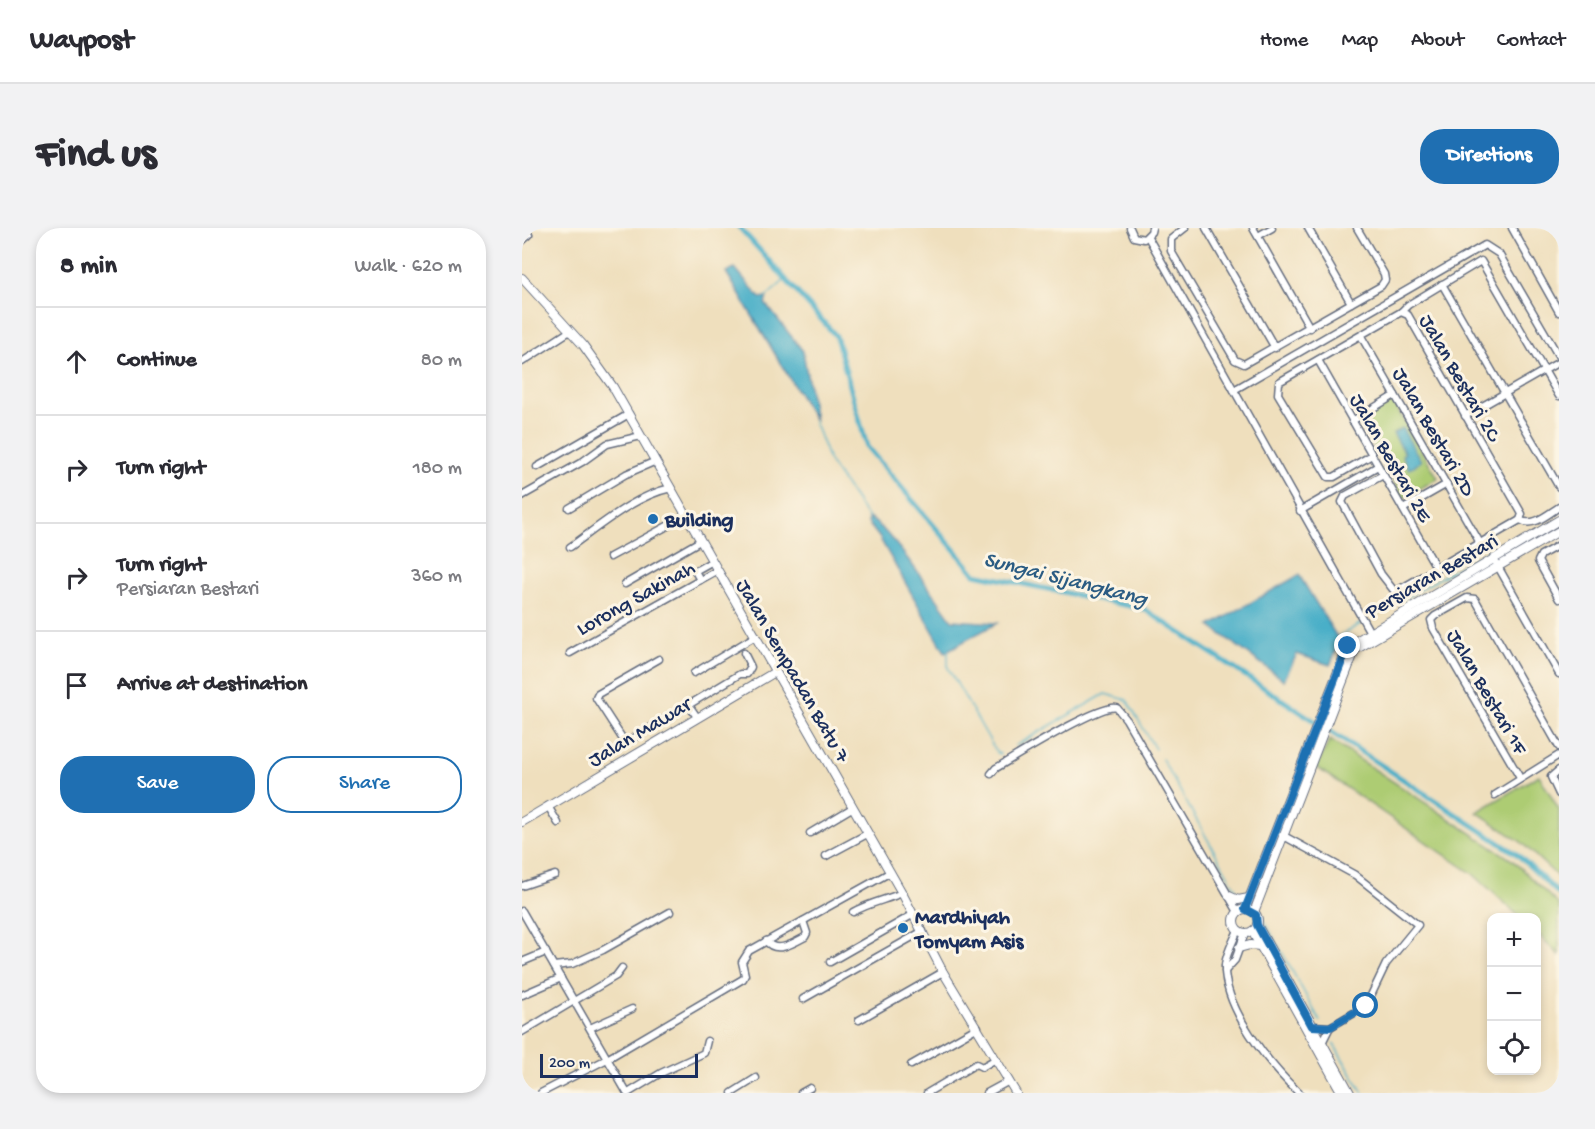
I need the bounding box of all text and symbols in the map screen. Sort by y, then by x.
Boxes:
text: Waypost [30,25,133,58]
text: Home [1260,29,1308,54]
text: Map [1341,29,1378,54]
text: About [1411,29,1464,54]
text: Contact [1497,29,1565,54]
button: Directions [1420,129,1559,184]
text: Find us [36,132,156,181]
text: 8 min [60,252,117,283]
text: Walk · 620 m [355,256,462,279]
street label: Jalan Bestari 2C [1412,311,1505,448]
icon: ahead [60,345,93,378]
text: Continue [117,348,197,374]
text: 80 m [421,350,462,373]
street label: Jalan Bestari 2D [1385,364,1479,502]
street label: Jalan Bestari 2E [1342,390,1436,528]
icon: right [60,453,93,486]
text: Turn right [117,456,205,482]
text: 180 m [413,458,462,481]
place label: Building [664,510,734,535]
marker: Building [646,512,660,526]
street label: Persiaran Bestari [1361,530,1504,627]
water label: Sungai Sijangkang [981,548,1151,614]
text: Turn right [117,553,205,579]
street label: Lorong Sakinah [573,557,701,643]
icon: right [60,561,93,594]
text: 360 m [411,566,462,589]
street label: Jalan Sempadan Batu 7 [728,576,854,769]
text: Persiaran Bestari [117,579,259,602]
street label: Jalan Bestari 1F [1439,626,1531,761]
route end [1334,632,1360,658]
icon: arrive [60,669,93,702]
text: Arrive at destination [117,672,307,698]
street label: Jalan Mawar [585,693,698,774]
button: Save [60,756,255,813]
button: Share [267,756,462,813]
place label: Mardhiyah Tomyam Asis [913,907,1024,956]
map controls [1487,913,1541,1075]
button: + [1487,913,1541,967]
marker: Mardhiyah Tomyam Asis [896,921,910,935]
button: − [1487,967,1541,1021]
route start [1352,992,1378,1018]
button: locate [1487,1021,1541,1075]
scale bar [540,1051,698,1078]
text: 200 m [549,1055,590,1074]

